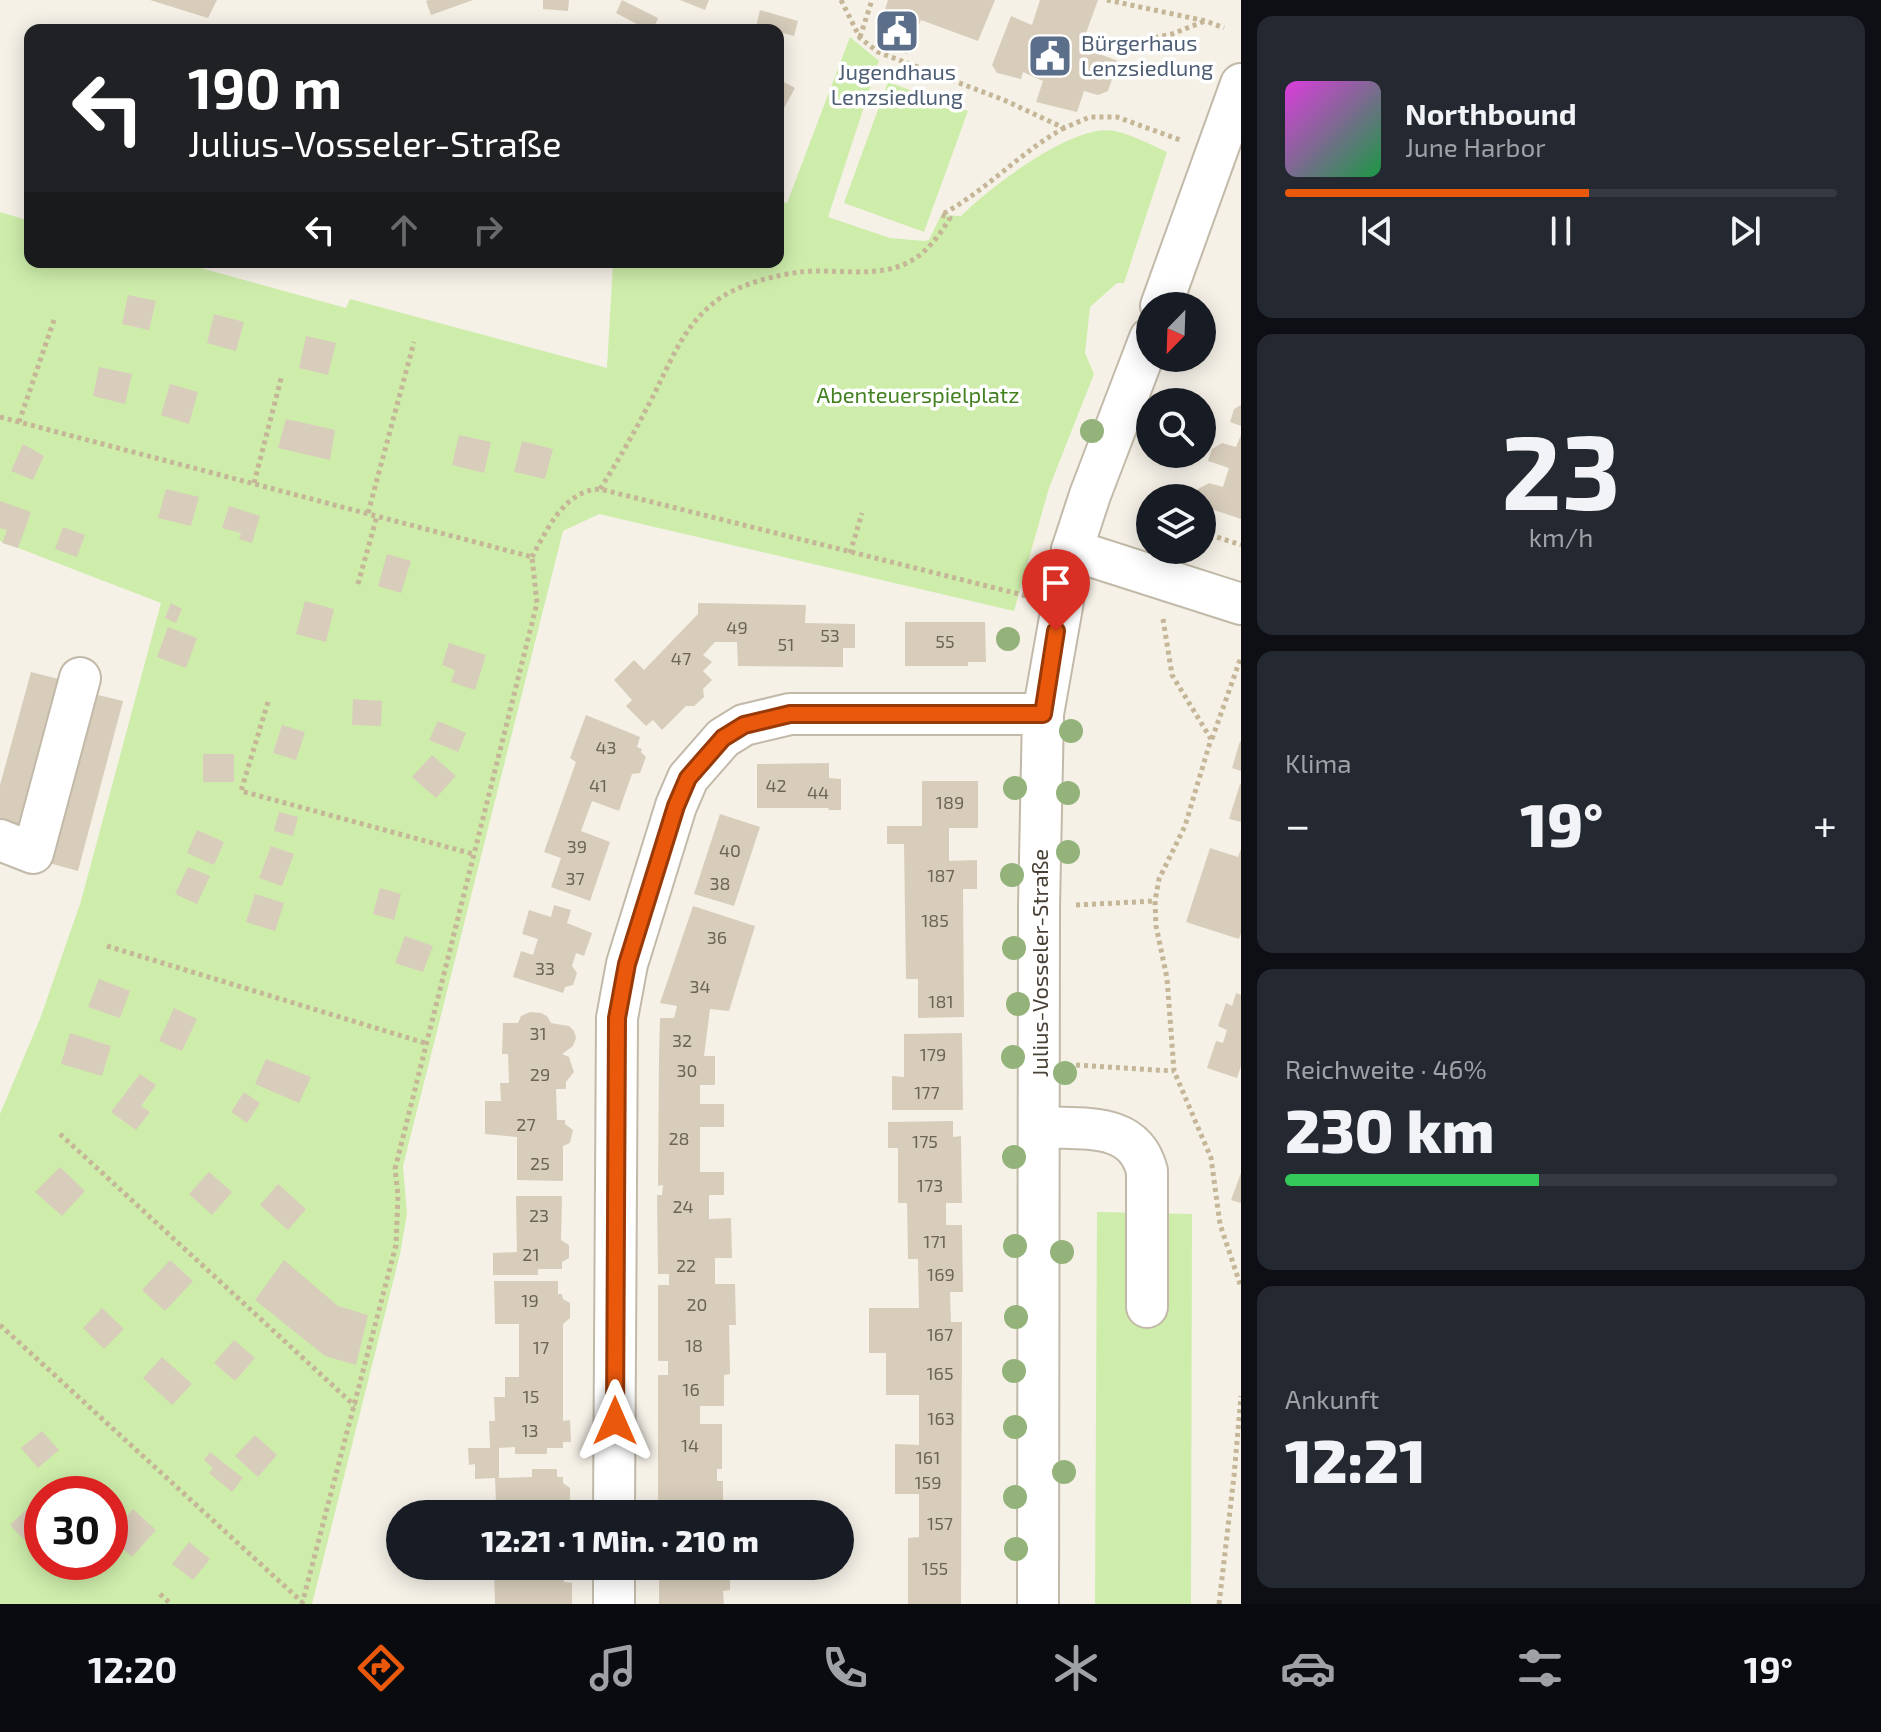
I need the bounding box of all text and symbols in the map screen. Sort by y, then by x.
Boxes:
public building icon: Jugendhaus Lenzsiedlung [873,7,921,55]
place label: Bürgerhaus Lenzsiedlung [1081,29,1213,80]
public building icon: Bürgerhaus Lenzsiedlung [1026,32,1074,80]
text: 190 m [188,53,342,120]
icon: left [56,56,160,160]
place label: Jugendhaus Lenzsiedlung [831,58,963,109]
text: Northbound [1405,95,1577,131]
text: Julius-Vosseler-Straße [188,121,562,164]
text: June Harbor [1405,131,1546,162]
icon: left [298,208,342,252]
icon: ahead [382,208,426,252]
icon: right [466,208,510,252]
icon: previous [1355,209,1399,253]
icon: pause [1539,209,1583,253]
icon: next [1723,209,1767,253]
north arrow [1136,292,1216,372]
map controls [1136,292,1216,564]
park label: Abenteuerspielplatz [817,381,1019,407]
button: search [1136,388,1216,468]
text: 23 [1501,406,1621,531]
button: layers [1136,484,1216,564]
text: km/h [1529,521,1593,552]
pin [1022,549,1090,631]
icon: arrive [1034,561,1078,605]
house number: 49 [726,616,748,638]
house number: 53 [820,624,840,646]
house number: 55 [935,630,955,652]
house number: 51 [778,633,794,655]
house number: 47 [671,647,691,669]
house number: 43 [595,736,617,758]
text: Klima [1285,747,1352,778]
house number: 41 [589,774,607,796]
house number: 42 [765,774,787,796]
house number: 44 [807,781,829,803]
text: 19° [1520,787,1603,859]
house number: 189 [936,791,964,813]
text: − [1285,797,1311,850]
text: + [1813,797,1837,850]
house number: 39 [567,835,587,857]
house number: 40 [719,839,741,861]
street label: Julius-Vosseler-Straße [1026,849,1052,1077]
house number: 187 [927,864,955,886]
house number: 37 [565,867,585,889]
house number: 38 [710,872,730,894]
house number: 185 [921,909,949,931]
house number: 36 [707,926,727,948]
house number: 33 [535,957,555,979]
house number: 34 [689,975,711,997]
house number: 181 [928,990,954,1012]
house number: 31 [529,1022,547,1044]
house number: 32 [672,1029,692,1051]
house number: 179 [920,1043,946,1065]
text: Reichweite · 46% [1285,1053,1487,1084]
house number: 30 [677,1059,697,1081]
house number: 29 [530,1063,550,1085]
house number: 177 [914,1081,940,1103]
text: 230 km [1285,1093,1495,1165]
house number: 27 [516,1113,536,1135]
house number: 28 [668,1127,690,1149]
house number: 175 [912,1130,938,1152]
house number: 25 [530,1152,550,1174]
house number: 173 [917,1174,943,1196]
house number: 24 [672,1195,694,1217]
house number: 23 [529,1204,549,1226]
house number: 171 [923,1230,947,1252]
house number: 21 [522,1243,540,1265]
house number: 22 [676,1254,696,1276]
house number: 169 [927,1263,955,1285]
house number: 19 [521,1289,539,1311]
house number: 20 [687,1293,707,1315]
house number: 167 [927,1323,953,1345]
house number: 18 [685,1334,703,1356]
house number: 17 [533,1336,549,1358]
house number: 165 [926,1362,954,1384]
house number: 16 [682,1378,700,1400]
position arrow [573,1379,657,1463]
text: Ankunft [1285,1383,1379,1414]
house number: 15 [523,1385,539,1407]
house number: 163 [927,1407,955,1429]
house number: 13 [521,1419,539,1441]
text: 12:21 [1285,1423,1426,1495]
house number: 14 [681,1434,699,1456]
house number: 161 [916,1446,940,1468]
house number: 159 [914,1471,942,1493]
speed limit sign: 30 [24,1476,128,1580]
house number: 157 [927,1512,953,1534]
text: 12:21 · 1 Min. · 210 m [481,1522,759,1558]
house number: 155 [922,1557,948,1579]
icon: directions [353,1640,409,1696]
icon: music [585,1640,641,1696]
icon: phone [817,1640,873,1696]
icon: climate [1048,1640,1104,1696]
icon: car [1280,1640,1336,1696]
icon: filters [1512,1640,1568,1696]
text: 12:20 [88,1647,177,1690]
text: 19° [1744,1647,1793,1690]

